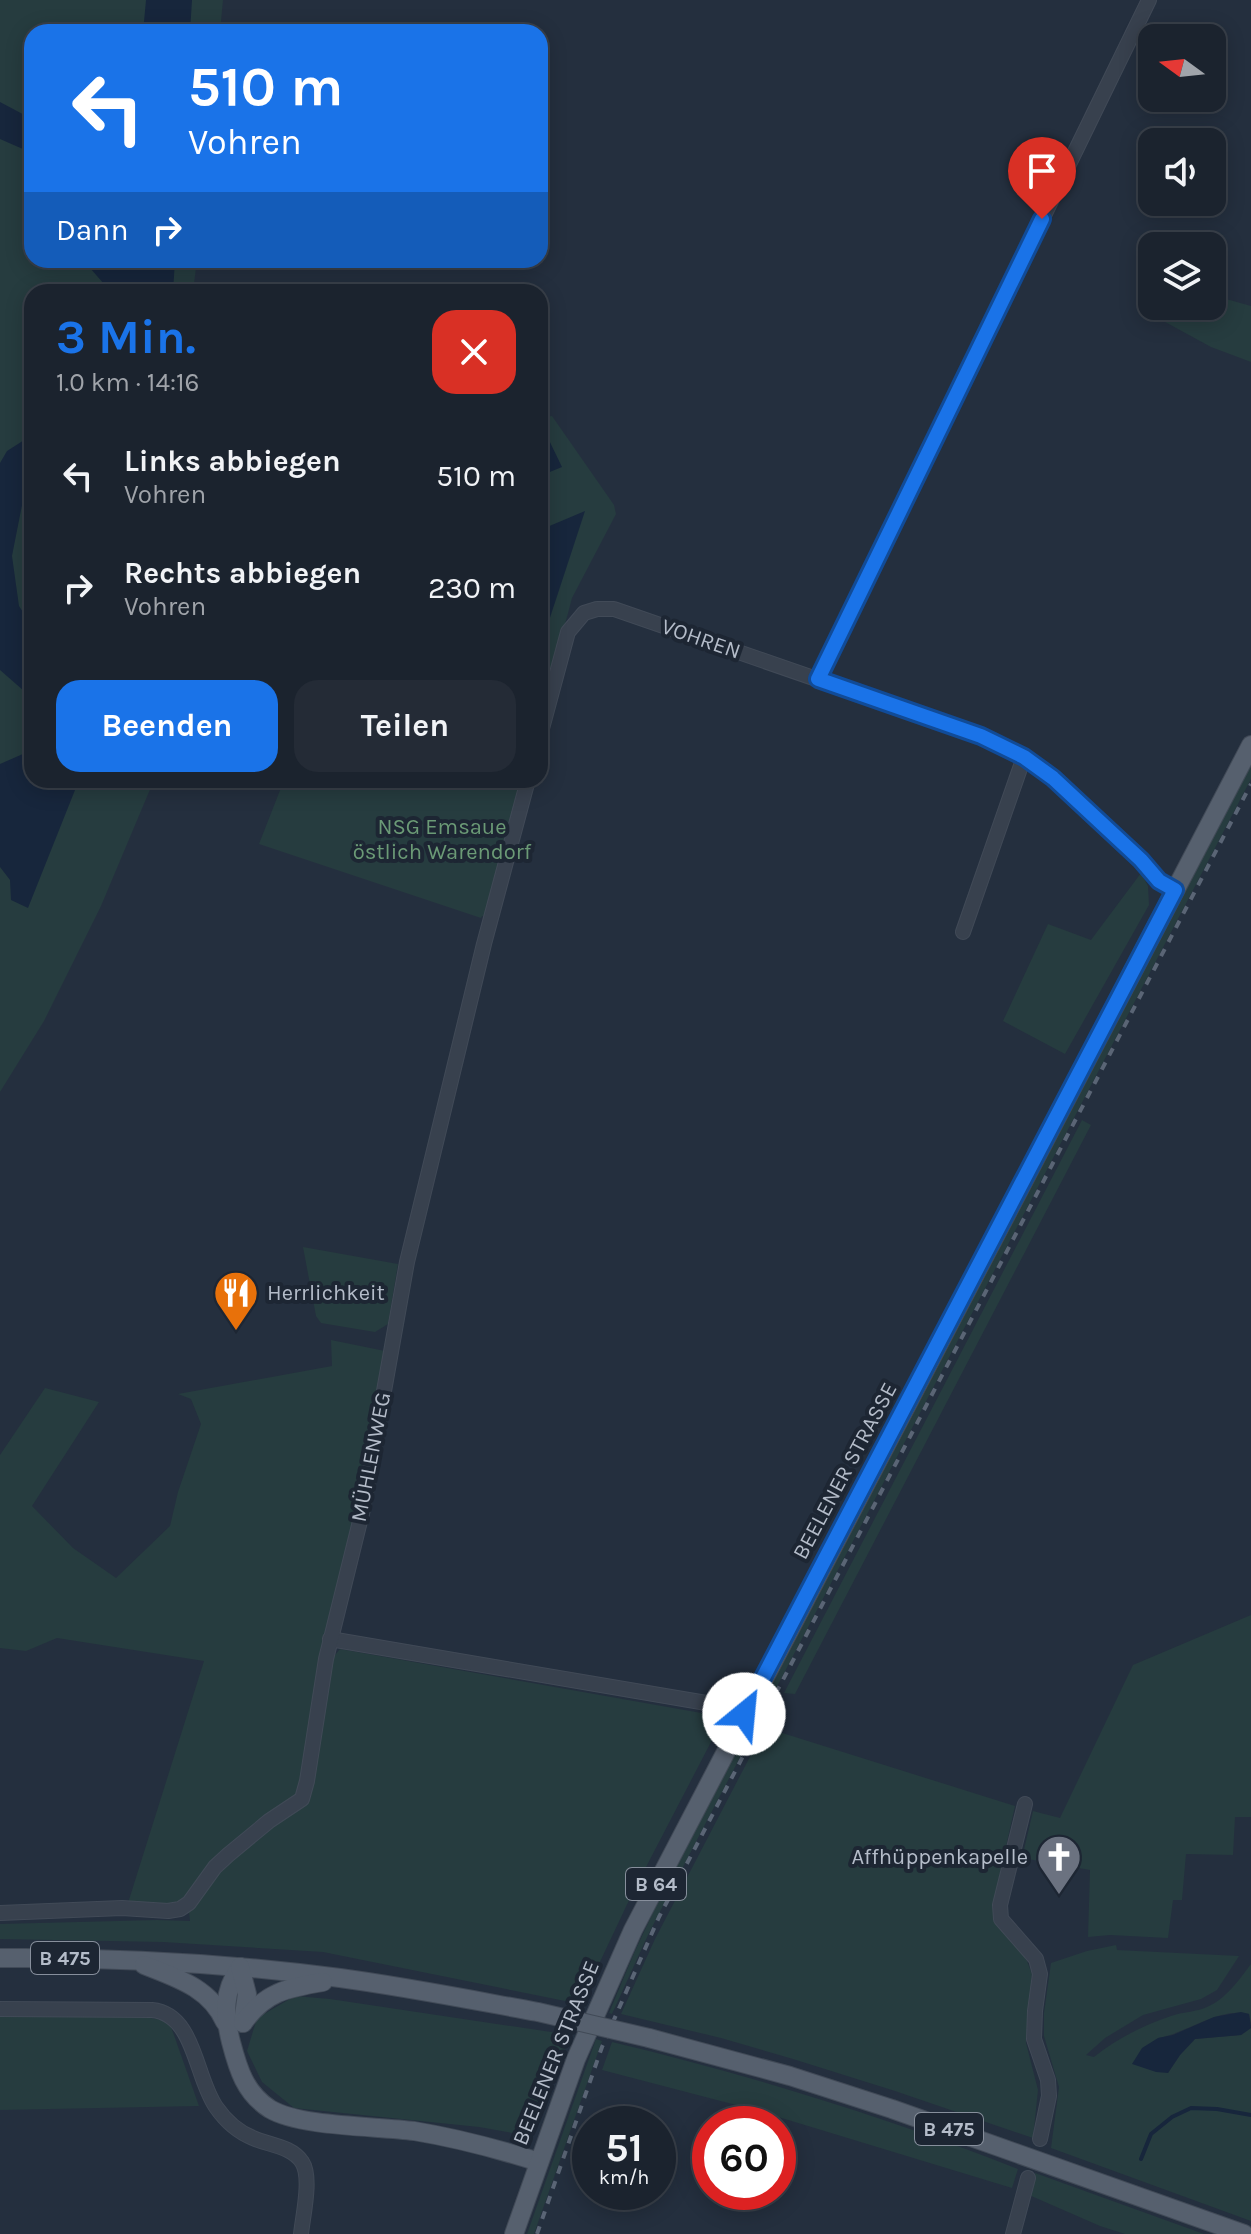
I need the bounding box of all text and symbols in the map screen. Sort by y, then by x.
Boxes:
north arrow [1138,24,1226,112]
map controls [1138,24,1226,320]
text: 510 m [188,54,343,119]
icon: left [56,56,160,160]
text: Vohren [188,121,302,163]
button: sound [1138,128,1226,216]
pin [1008,137,1076,219]
icon: arrive [1020,149,1064,193]
icon: right [145,208,189,252]
text: Dann [56,212,129,248]
button: layers [1138,232,1226,320]
text: 3 Min. [56,309,196,365]
button: close [432,310,516,394]
text: 1.0 km · 14:16 [56,367,199,398]
text: Links abbiegen [124,443,341,479]
icon: left [56,454,100,498]
text: 510 m [436,458,516,494]
text: Vohren [124,479,206,510]
text: Rechts abbiegen [124,555,361,591]
icon: right [56,566,100,610]
text: 230 m [428,570,516,606]
text: Vohren [124,591,206,622]
street label: VOHREN [658,613,744,665]
button: Beenden [56,680,278,772]
button: Teilen [294,680,516,772]
park label: NSG Emsaue östlich Warendorf [353,814,532,865]
restaurant icon: Herrlichkeit [212,1269,260,1332]
place label: Herrlichkeit [267,1280,385,1306]
street label: BEELENER STRASSE [787,1378,903,1564]
street label: MÜHLENWEG [346,1390,396,1524]
position arrow [702,1672,786,1756]
church icon: Affhüppenkapelle [1035,1833,1083,1896]
place label: Affhüppenkapelle [851,1844,1028,1870]
road number: B 64 [626,1868,686,1900]
road number: B 475 [31,1942,99,1974]
street label: BEELENER STRASSE [507,1957,605,2149]
speed limit sign: 60 [692,2106,796,2210]
road number: B 475 [915,2113,983,2145]
text: 51 [605,2124,643,2171]
text: km/h [599,2166,649,2189]

